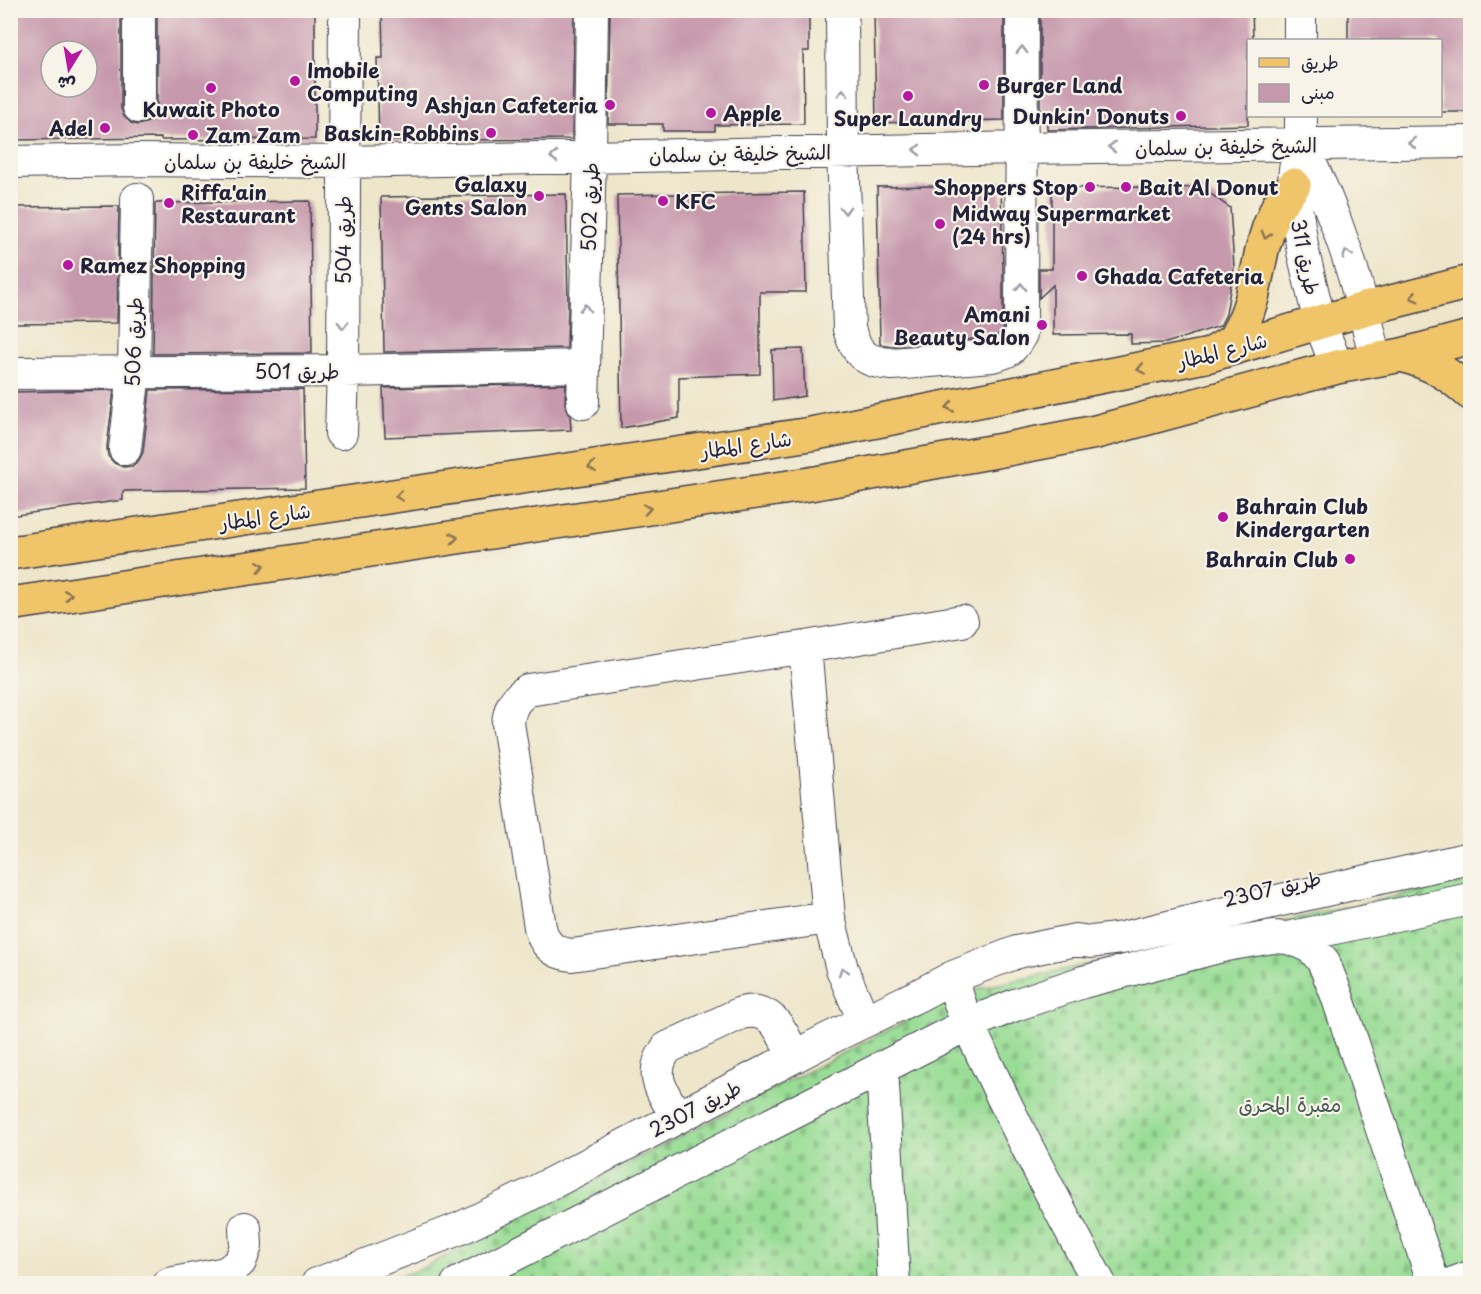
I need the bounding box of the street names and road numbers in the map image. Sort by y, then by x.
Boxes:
street label: الشيخ خليفة بن سلمان [1135,129,1317,163]
street label: الشيخ خليفة بن سلمان [649,136,831,170]
street label: الشيخ خليفة بن سلمان [164,146,346,176]
street label: طريق 502 [572,162,606,252]
street label: طريق 504 [328,195,358,285]
street label: طريق 311 [1284,216,1328,298]
street label: طريق 506 [116,297,150,387]
street label: شارع المطار [1172,324,1270,376]
street label: طريق 501 [255,356,339,386]
street label: شارع المطار [697,423,793,466]
street label: شارع المطار [216,495,312,538]
street label: طريق 2307 [1220,862,1324,914]
street label: طريق 2307 [644,1072,746,1144]

